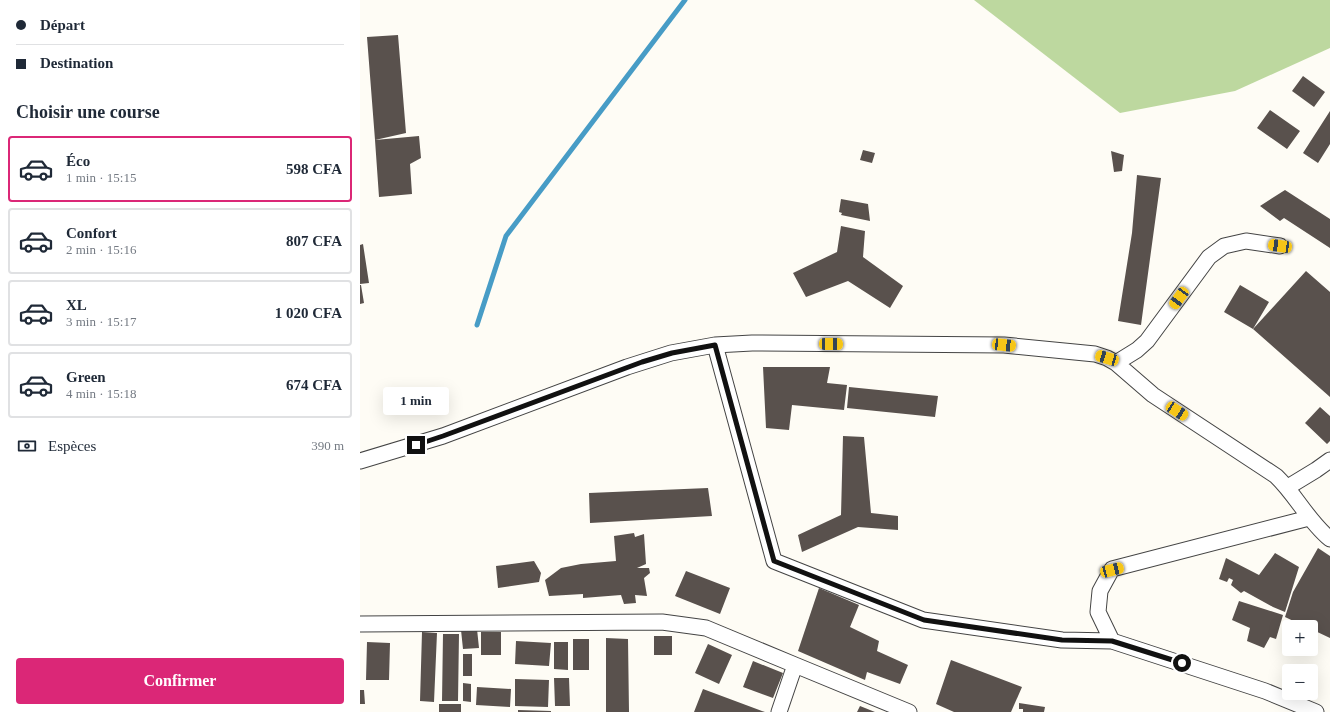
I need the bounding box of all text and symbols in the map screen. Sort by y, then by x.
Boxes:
text: Départ [40,17,85,33]
text: Destination [40,55,113,71]
text: Choisir une course [16,102,160,122]
icon: car [18,151,54,187]
text: Éco [66,153,90,169]
text: 598 CFA [286,161,342,177]
text: 1 min · 15:15 [66,170,136,185]
icon: car [18,223,54,259]
text: Confort [66,225,117,241]
text: 807 CFA [286,233,342,249]
car [1267,238,1293,254]
text: 2 min · 15:16 [66,242,136,257]
car [1167,285,1191,311]
icon: car [18,295,54,331]
text: XL [66,297,87,313]
text: 1 020 CFA [275,305,342,321]
text: 3 min · 15:17 [66,314,136,329]
car [819,338,843,350]
car [991,338,1017,352]
car [1094,349,1120,367]
icon: car [18,367,54,403]
text: Green [66,369,106,385]
text: 674 CFA [286,377,342,393]
text: 4 min · 15:18 [66,386,136,401]
callout: 1 min [383,387,449,415]
text: 1 min [400,393,432,408]
car [1164,399,1190,423]
icon: cash [16,435,38,457]
route end [407,436,425,454]
text: Espèces [48,438,96,454]
text: 390 m [311,438,344,453]
car [1099,561,1125,579]
map controls [1282,620,1318,700]
button: + [1282,620,1318,656]
route start [1173,654,1191,672]
button: Confirmer [16,658,344,704]
button: − [1282,664,1318,700]

